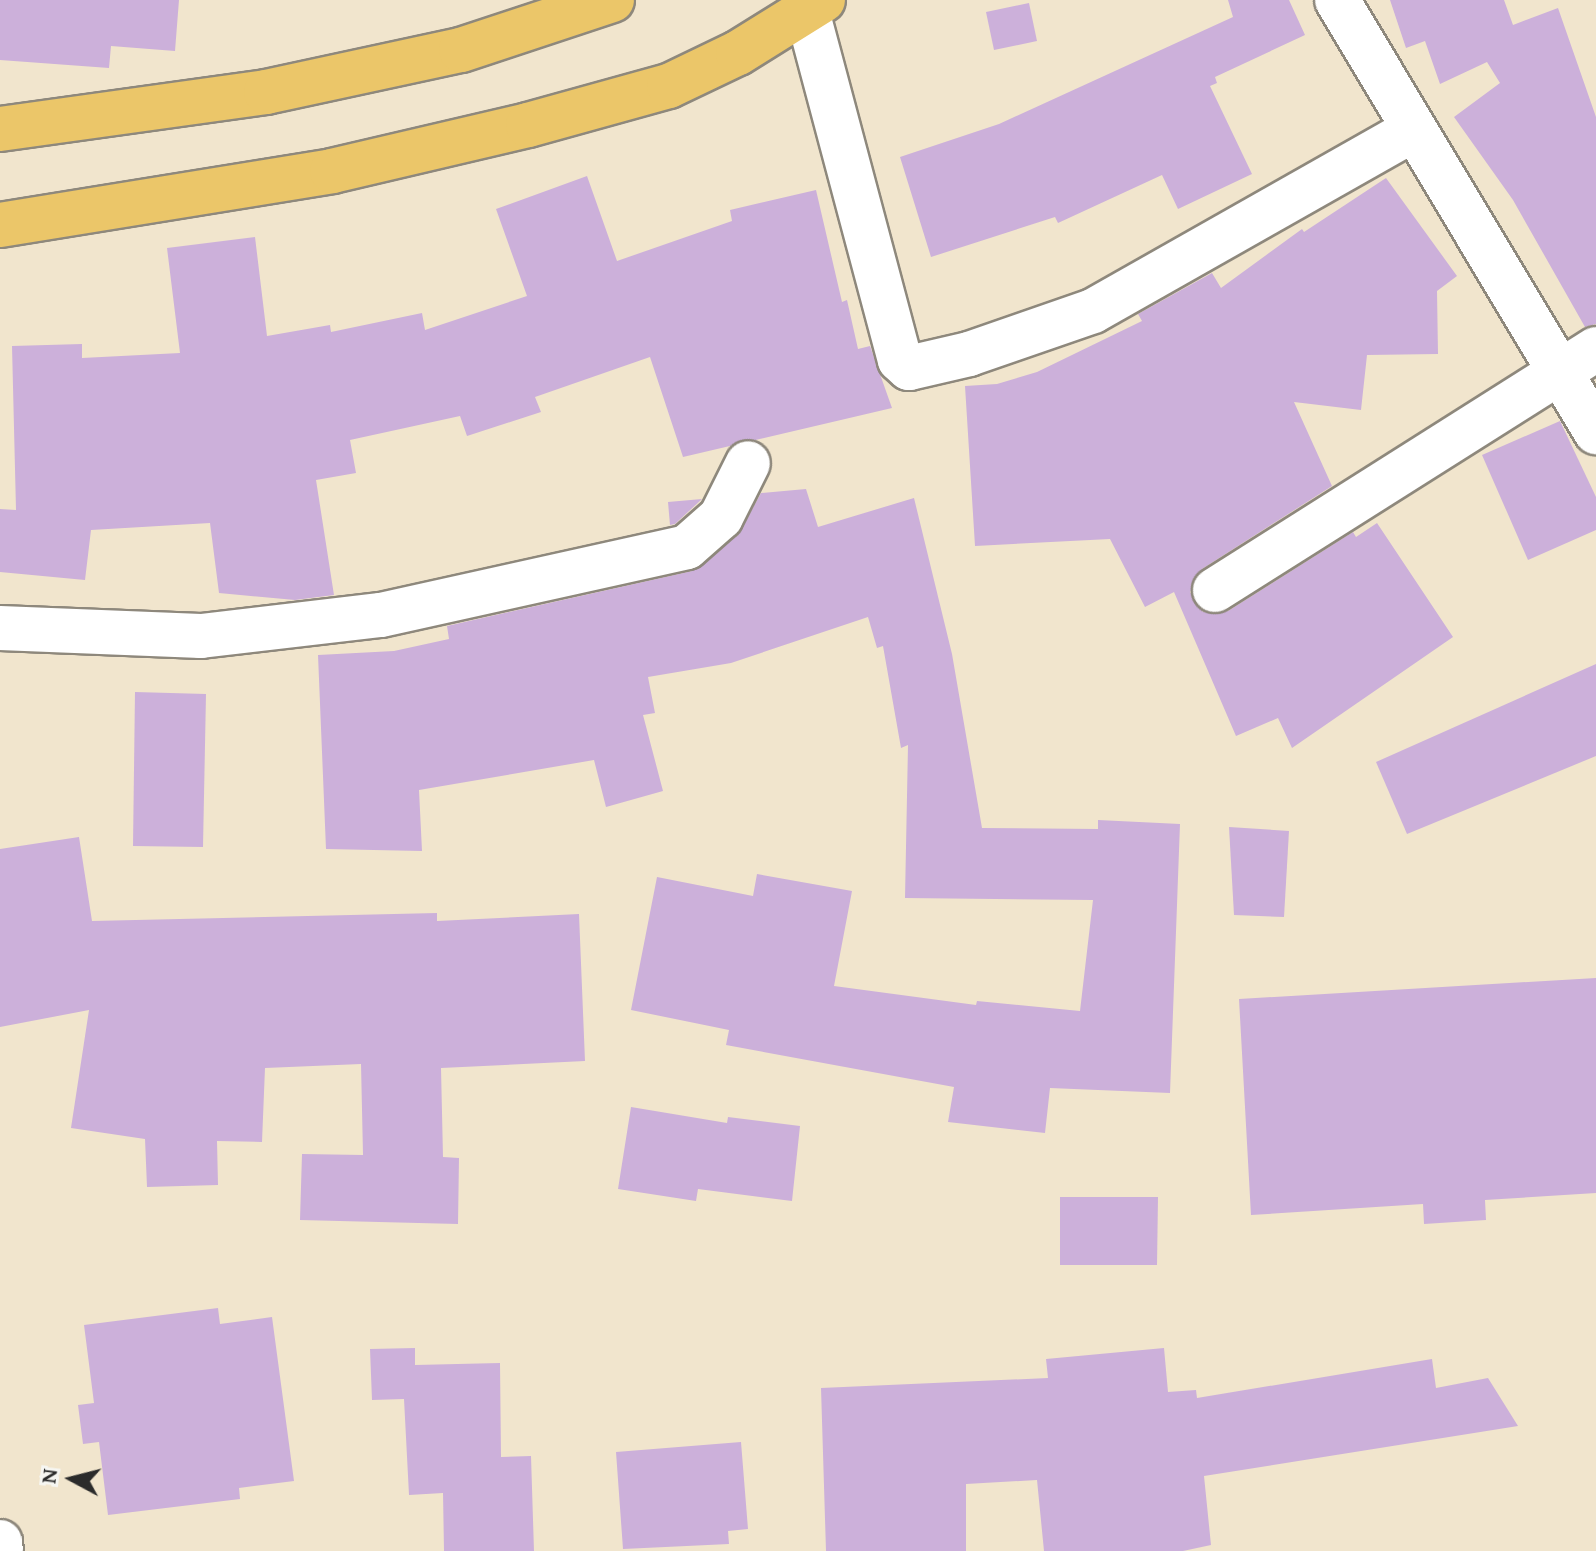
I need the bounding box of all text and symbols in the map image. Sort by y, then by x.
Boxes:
north arrow [32,1439,112,1519]
text: N [31,1467,65,1485]

